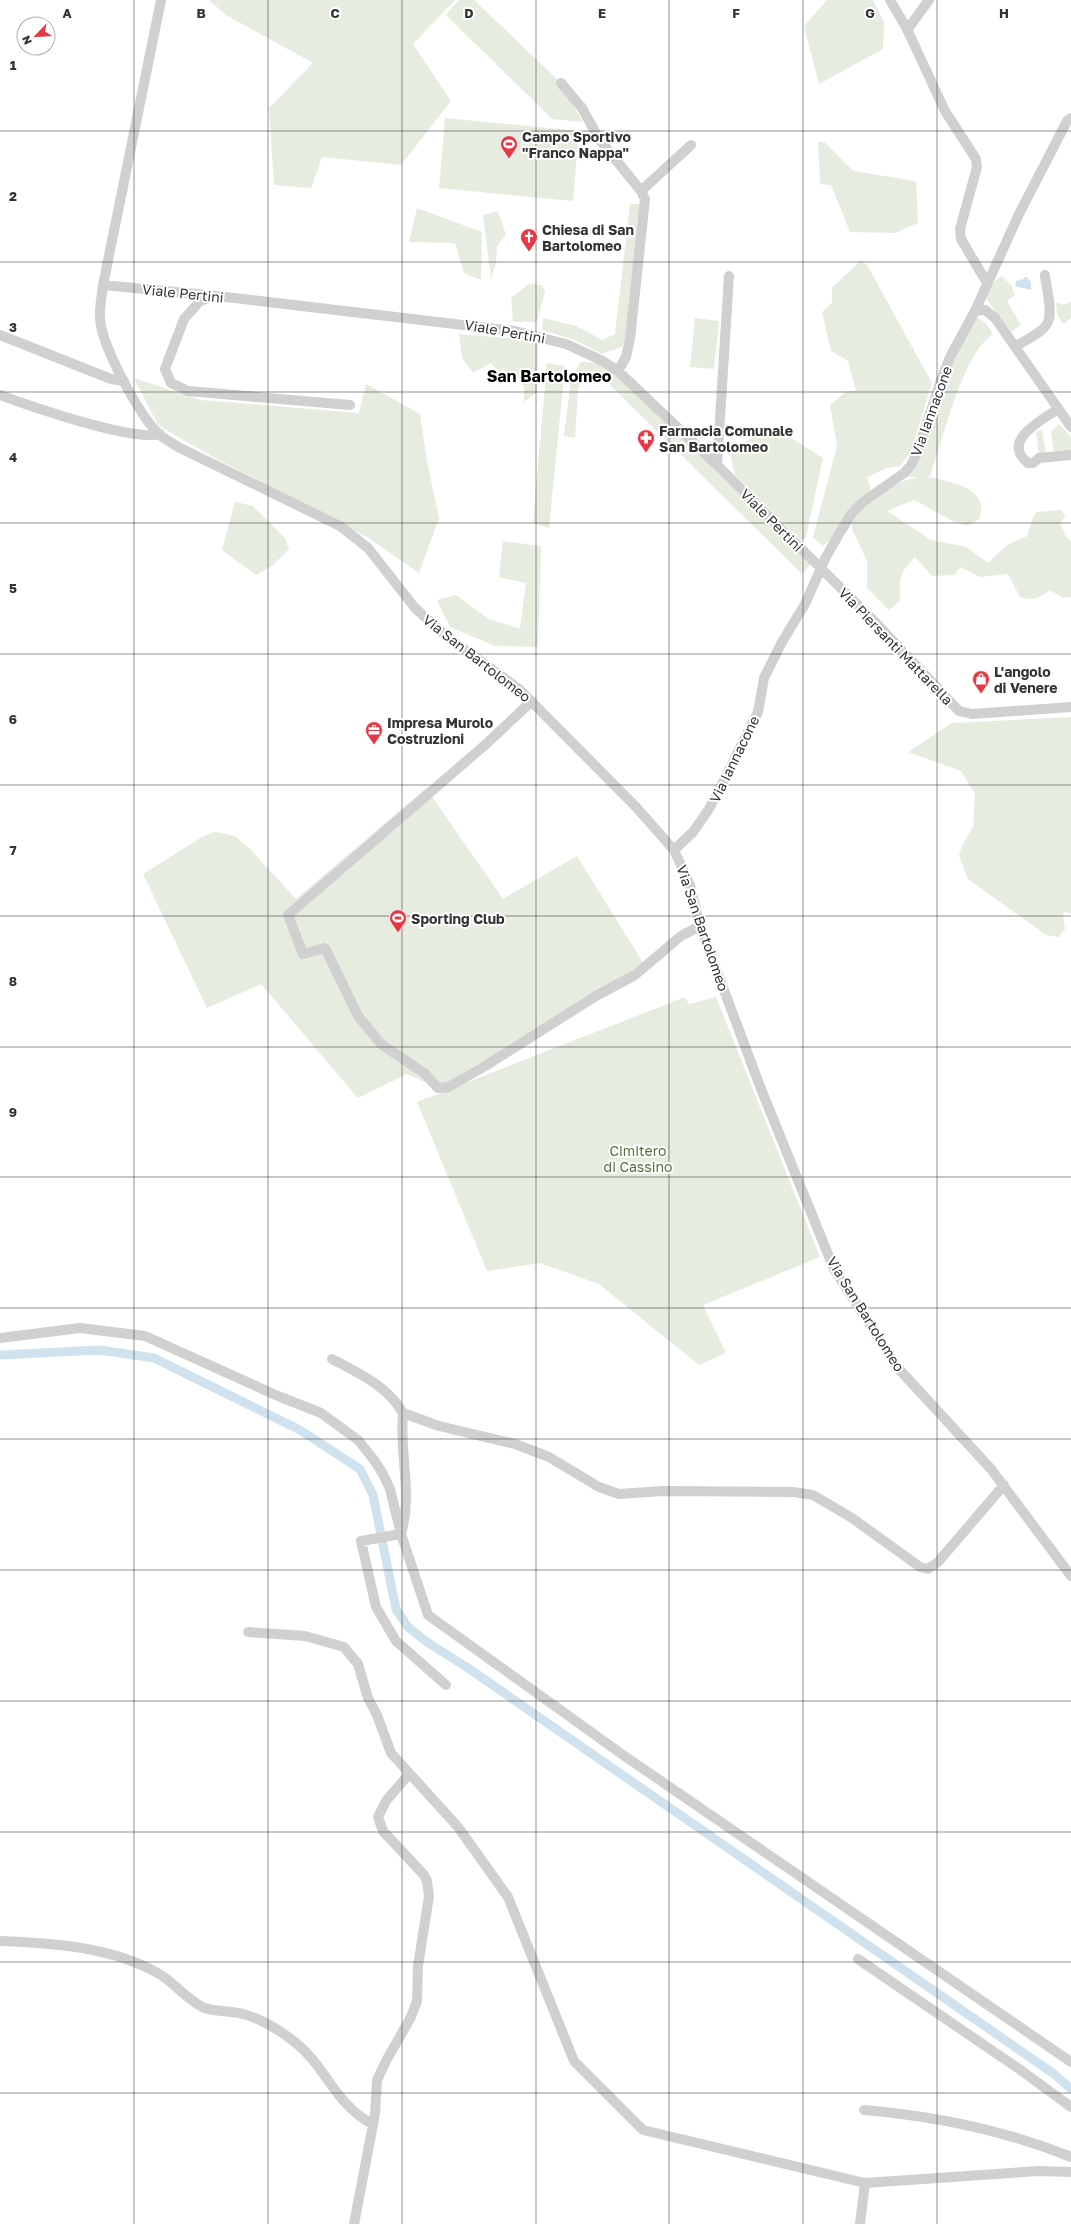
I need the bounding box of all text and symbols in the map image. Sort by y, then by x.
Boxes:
text: A [62,5,72,21]
text: B [196,5,206,21]
text: C [330,5,340,21]
text: D [464,5,474,21]
text: E [598,5,606,21]
text: F [732,5,740,21]
text: G [865,5,875,21]
text: H [999,5,1009,21]
north arrow [16,16,56,56]
text: N [19,34,34,47]
text: 1 [10,57,17,73]
place label: Campo Sportivo "Franco Nappa" [522,128,631,161]
sports icon: Campo Sportivo "Franco Nappa" [499,134,519,159]
text: 2 [9,188,17,204]
place label: Chiesa di San Bartolomeo [542,221,634,254]
church icon: Chiesa di San Bartolomeo [519,227,539,252]
street label: Viale Pertini [142,280,224,306]
street label: Viale Pertini [463,316,547,346]
text: 3 [9,319,17,335]
street label: Via Iannacone [907,364,955,458]
district label: San Bartolomeo [487,366,612,386]
place label: Farmacia Comunale San Bartolomeo [659,422,793,455]
pharmacy icon: Farmacia Comunale San Bartolomeo [636,428,656,453]
text: 4 [9,449,17,465]
street label: Viale Pertini [737,485,807,555]
text: 5 [9,580,17,596]
street label: Via Piersanti Mattarella [835,584,957,708]
street label: Via San Bartolomeo [420,611,534,705]
place label: L'angolo di Venere [994,663,1058,696]
shop icon: L'angolo di Venere [971,669,991,694]
text: 6 [9,711,17,727]
street label: Via Iannacone [706,713,762,805]
place label: Impresa Murolo Costruzioni [387,714,493,747]
office icon: Impresa Murolo Costruzioni [364,720,384,745]
text: 7 [9,842,17,858]
street label: Via San Bartolomeo [673,863,733,993]
sports icon: Sporting Club [388,908,408,933]
place label: Sporting Club [411,910,505,927]
text: 8 [9,973,17,989]
text: 9 [9,1104,17,1120]
park label: Cimitero di Cassino [604,1142,672,1175]
street label: Via San Bartolomeo [824,1253,908,1375]

